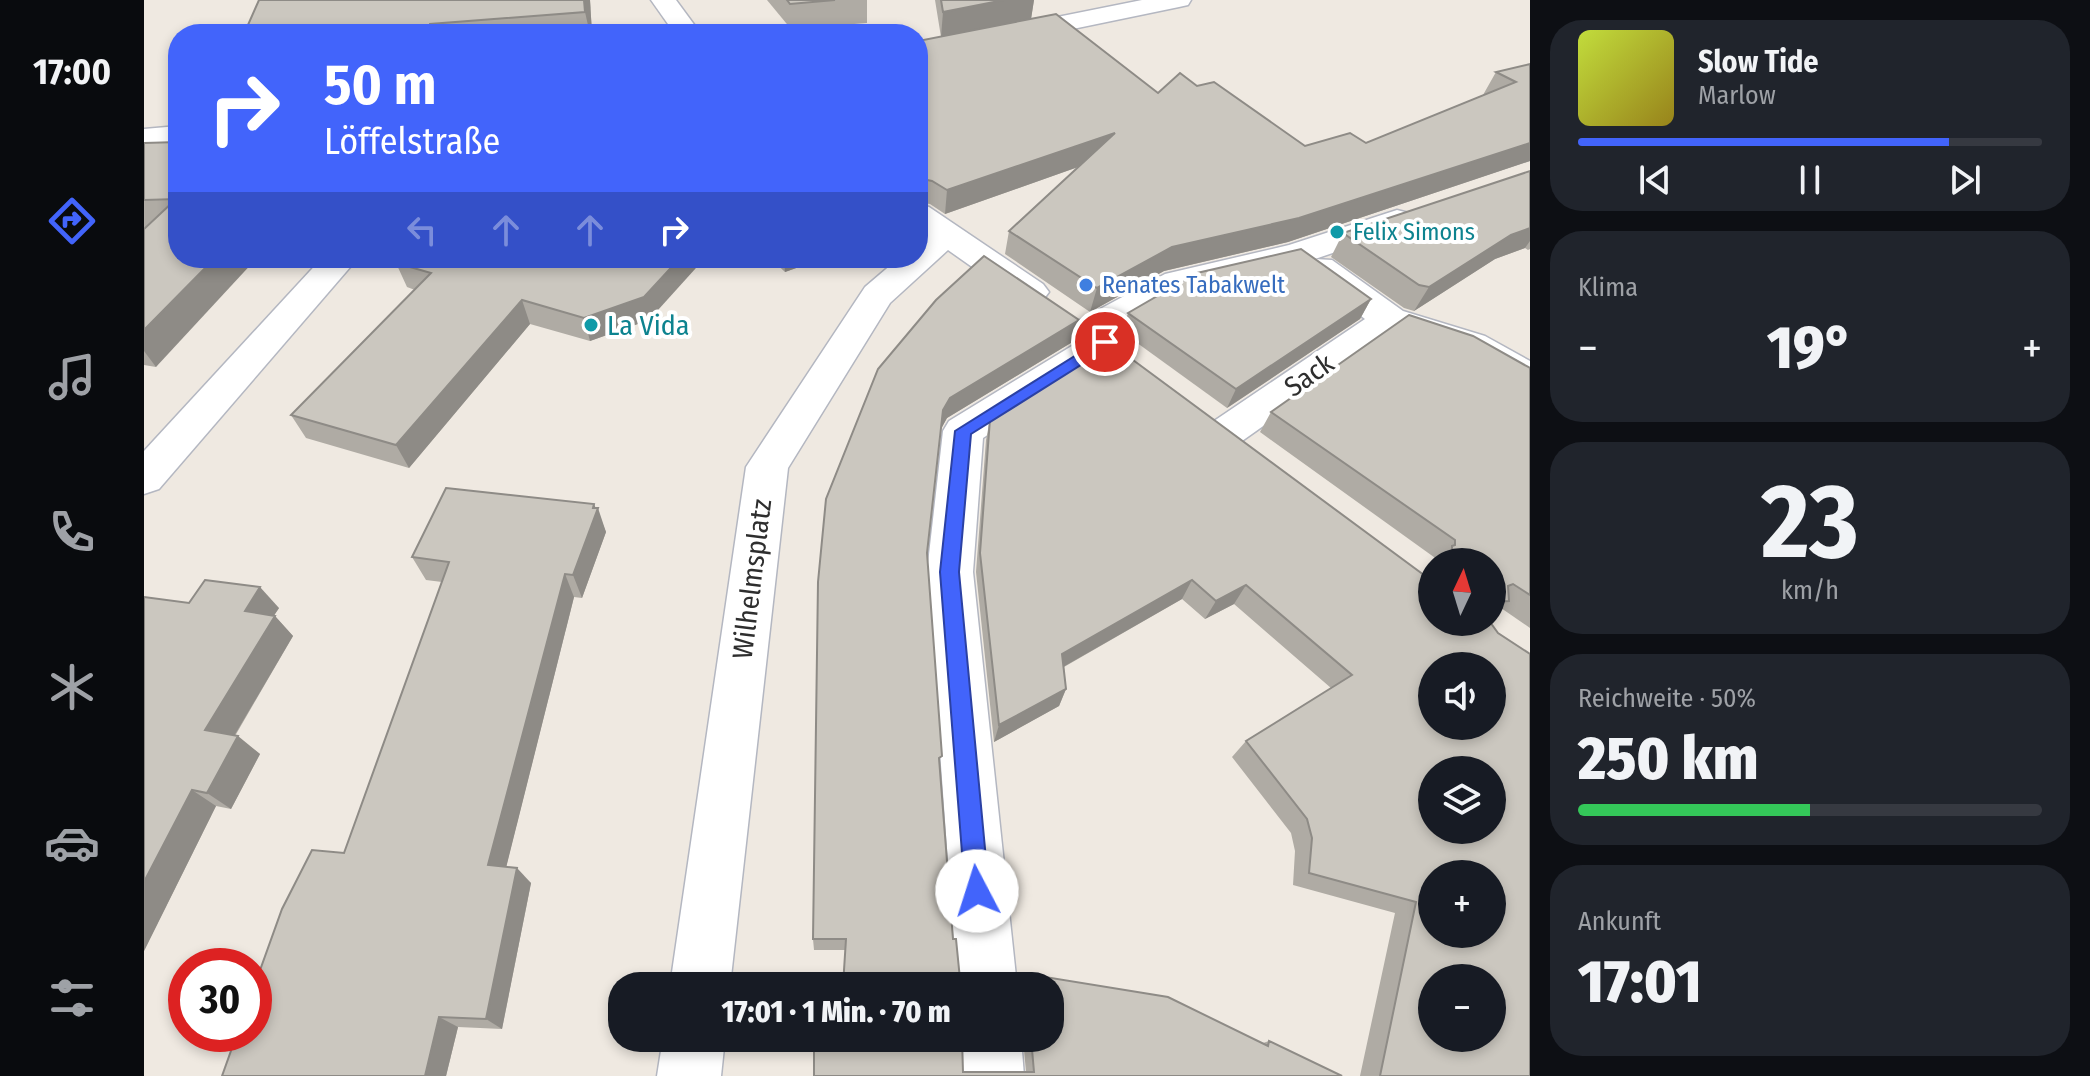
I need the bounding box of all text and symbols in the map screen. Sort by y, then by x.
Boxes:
text: Slow Tide [1698,44,1819,80]
text: 17:00 [33,50,111,94]
text: 50 m [324,52,436,119]
icon: right [192,56,296,160]
text: Marlow [1698,80,1776,111]
text: Löffelstraße [324,120,500,164]
icon: previous [1633,158,1677,202]
icon: pause [1788,158,1832,202]
icon: next [1943,158,1987,202]
icon: directions [44,193,100,249]
icon: left [400,208,444,252]
icon: ahead [484,208,528,252]
icon: ahead [568,208,612,252]
icon: right [652,208,696,252]
place label: Felix Simons [1353,218,1475,246]
marker: Felix Simons [1328,223,1346,241]
place label: Renates Tabakwelt [1102,271,1285,299]
text: Klima [1578,272,1638,303]
marker: Renates Tabakwelt [1077,276,1095,294]
pin [1071,308,1139,376]
place label: La Vida [607,309,690,342]
text: 19° [1767,312,1853,384]
marker: La Vida [582,316,600,334]
icon: arrive [1083,320,1127,364]
text: − [1578,322,1598,375]
text: + [2022,322,2042,375]
street label: Sack [1278,346,1341,404]
icon: music [44,349,100,405]
text: 23 [1761,460,1859,585]
street label: Wilhelmsplatz [726,497,778,661]
icon: phone [44,504,100,560]
north arrow [1418,548,1506,636]
map controls [1418,548,1506,1052]
text: km/h [1781,575,1839,606]
button: sound [1418,652,1506,740]
icon: climate [44,659,100,715]
text: Reichweite · 50% [1578,683,1756,714]
text: 250 km [1578,723,1758,795]
button: layers [1418,756,1506,844]
icon: car [44,815,100,871]
position arrow [935,849,1019,933]
button: + [1418,860,1506,948]
text: Ankunft [1578,906,1661,937]
text: 17:01 [1578,946,1702,1018]
speed limit sign: 30 [168,948,272,1052]
button: − [1418,964,1506,1052]
icon: filters [44,970,100,1026]
text: 17:01 · 1 Min. · 70 m [721,994,951,1030]

